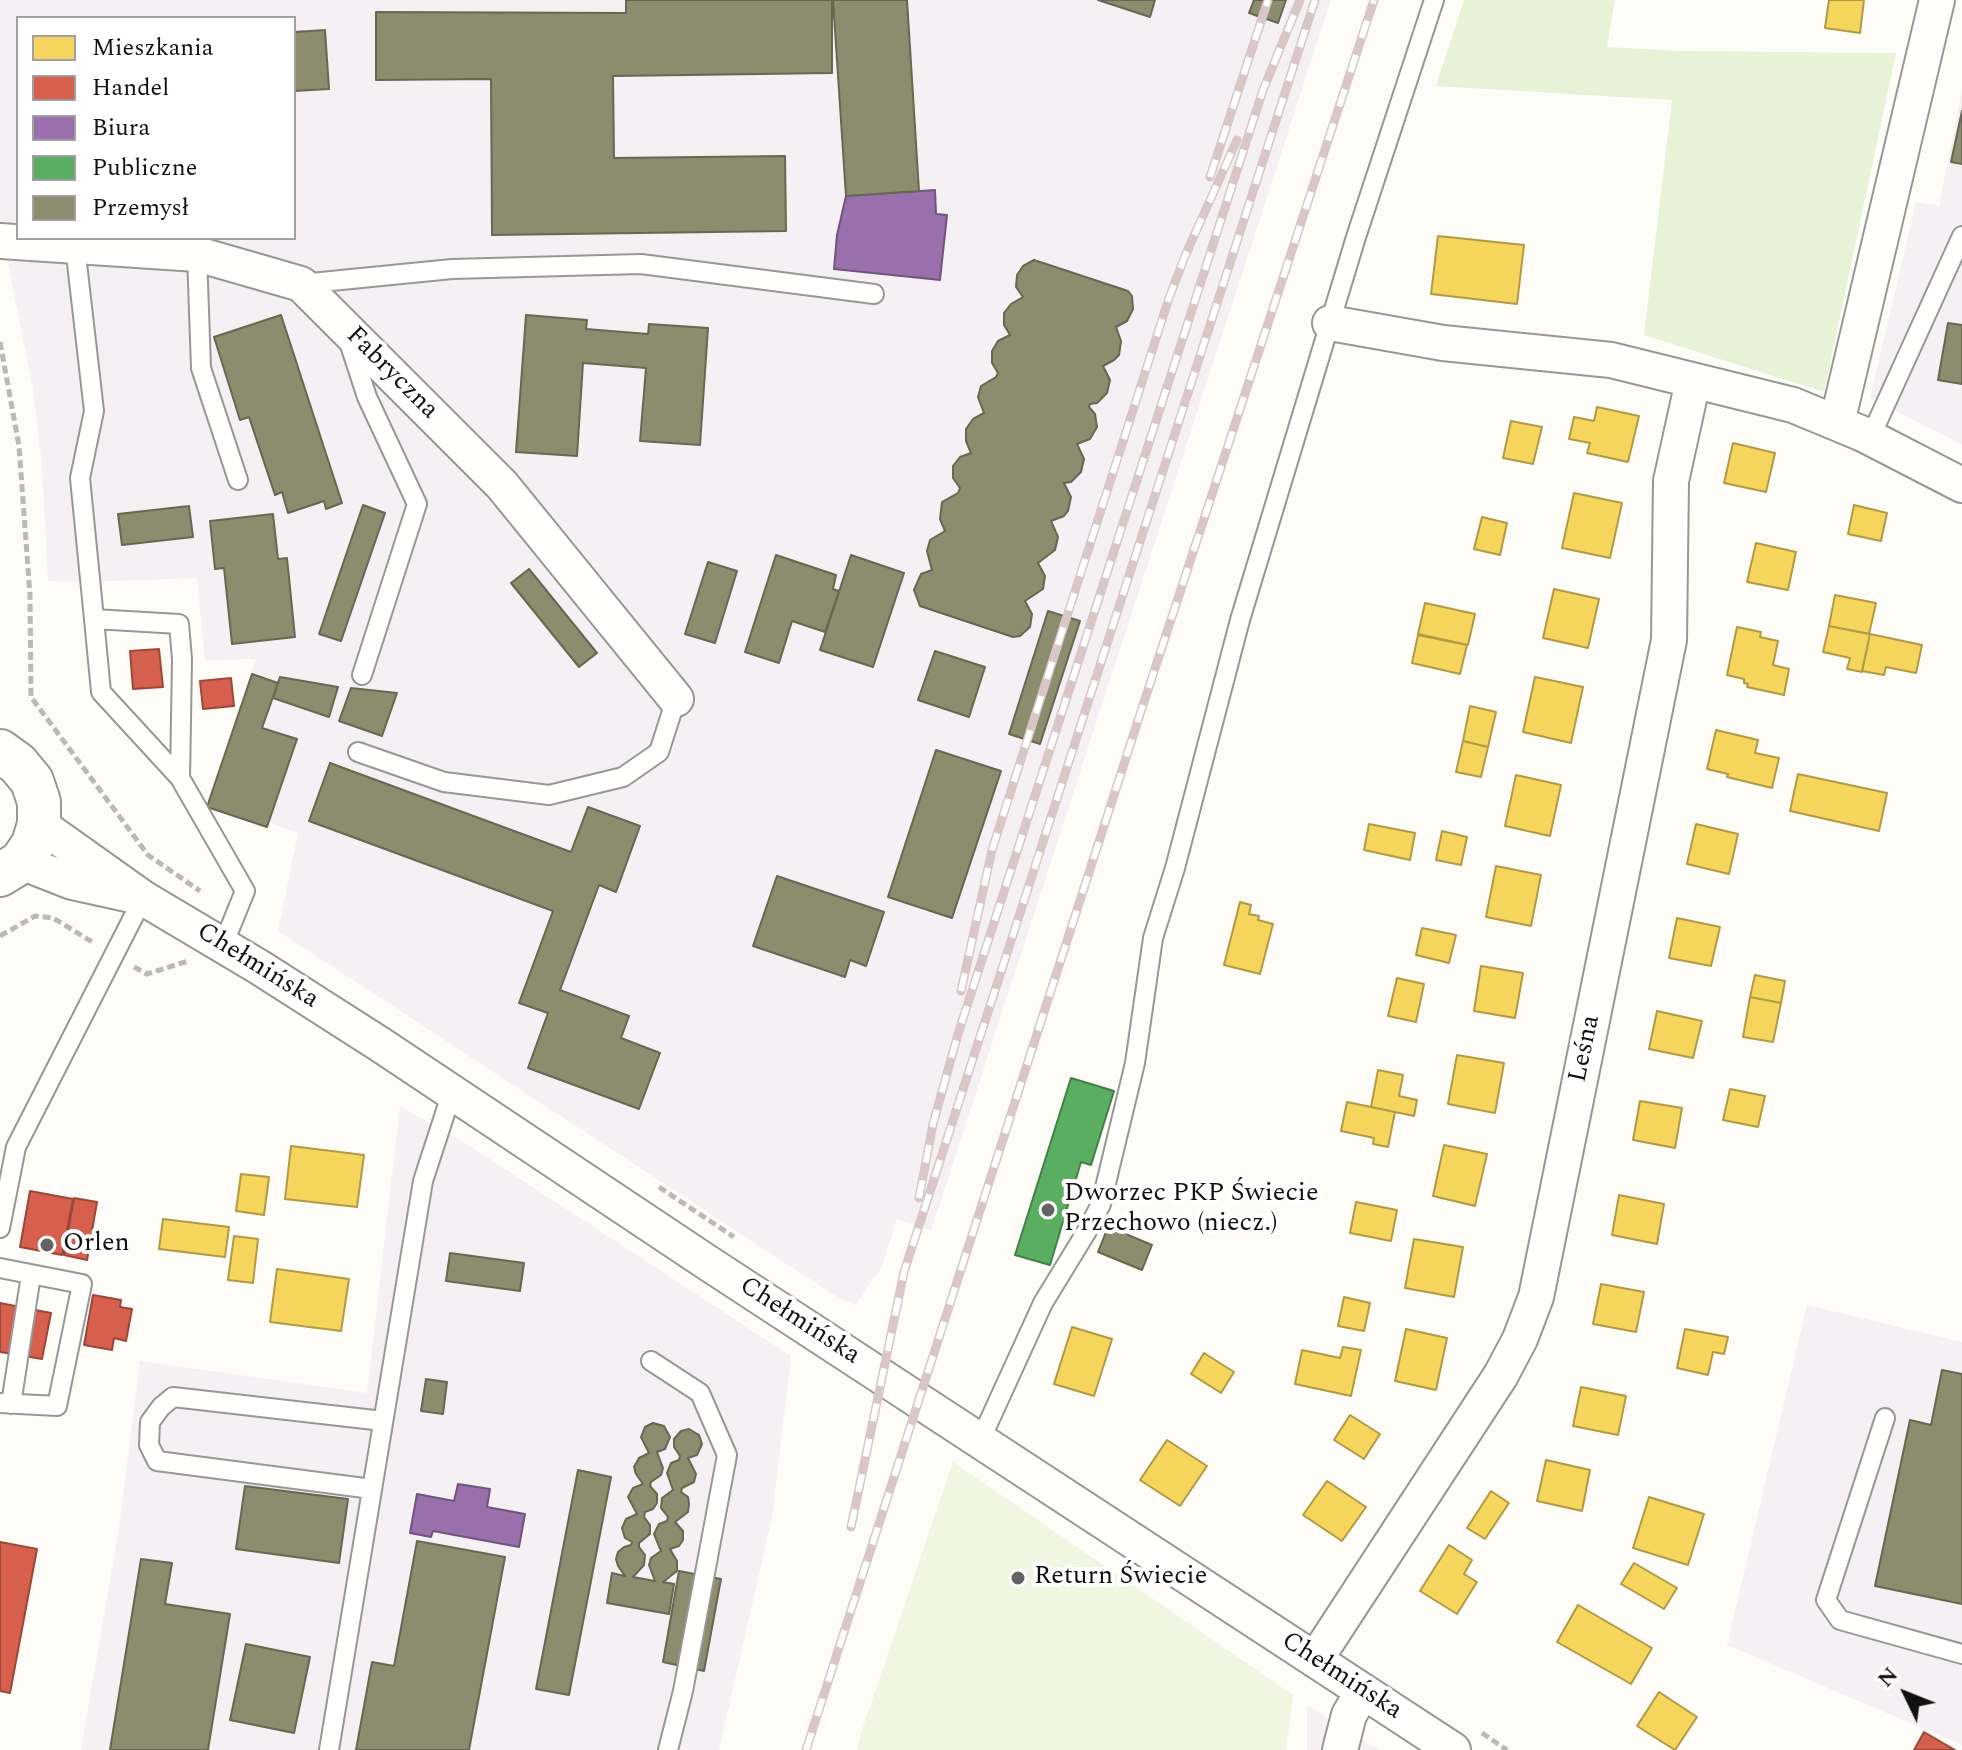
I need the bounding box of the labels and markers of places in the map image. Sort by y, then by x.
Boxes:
place label: Dworzec PKP Świecie Przechowo (niecz.) [1064,1179,1319,1240]
marker: Dworzec PKP Świecie Przechowo (niecz.) [1039,1201,1057,1219]
place label: Orlen [63,1229,130,1261]
marker: Orlen [38,1236,56,1254]
place label: Return Świecie [1034,1562,1207,1594]
marker: Return Świecie [1009,1569,1027,1587]

